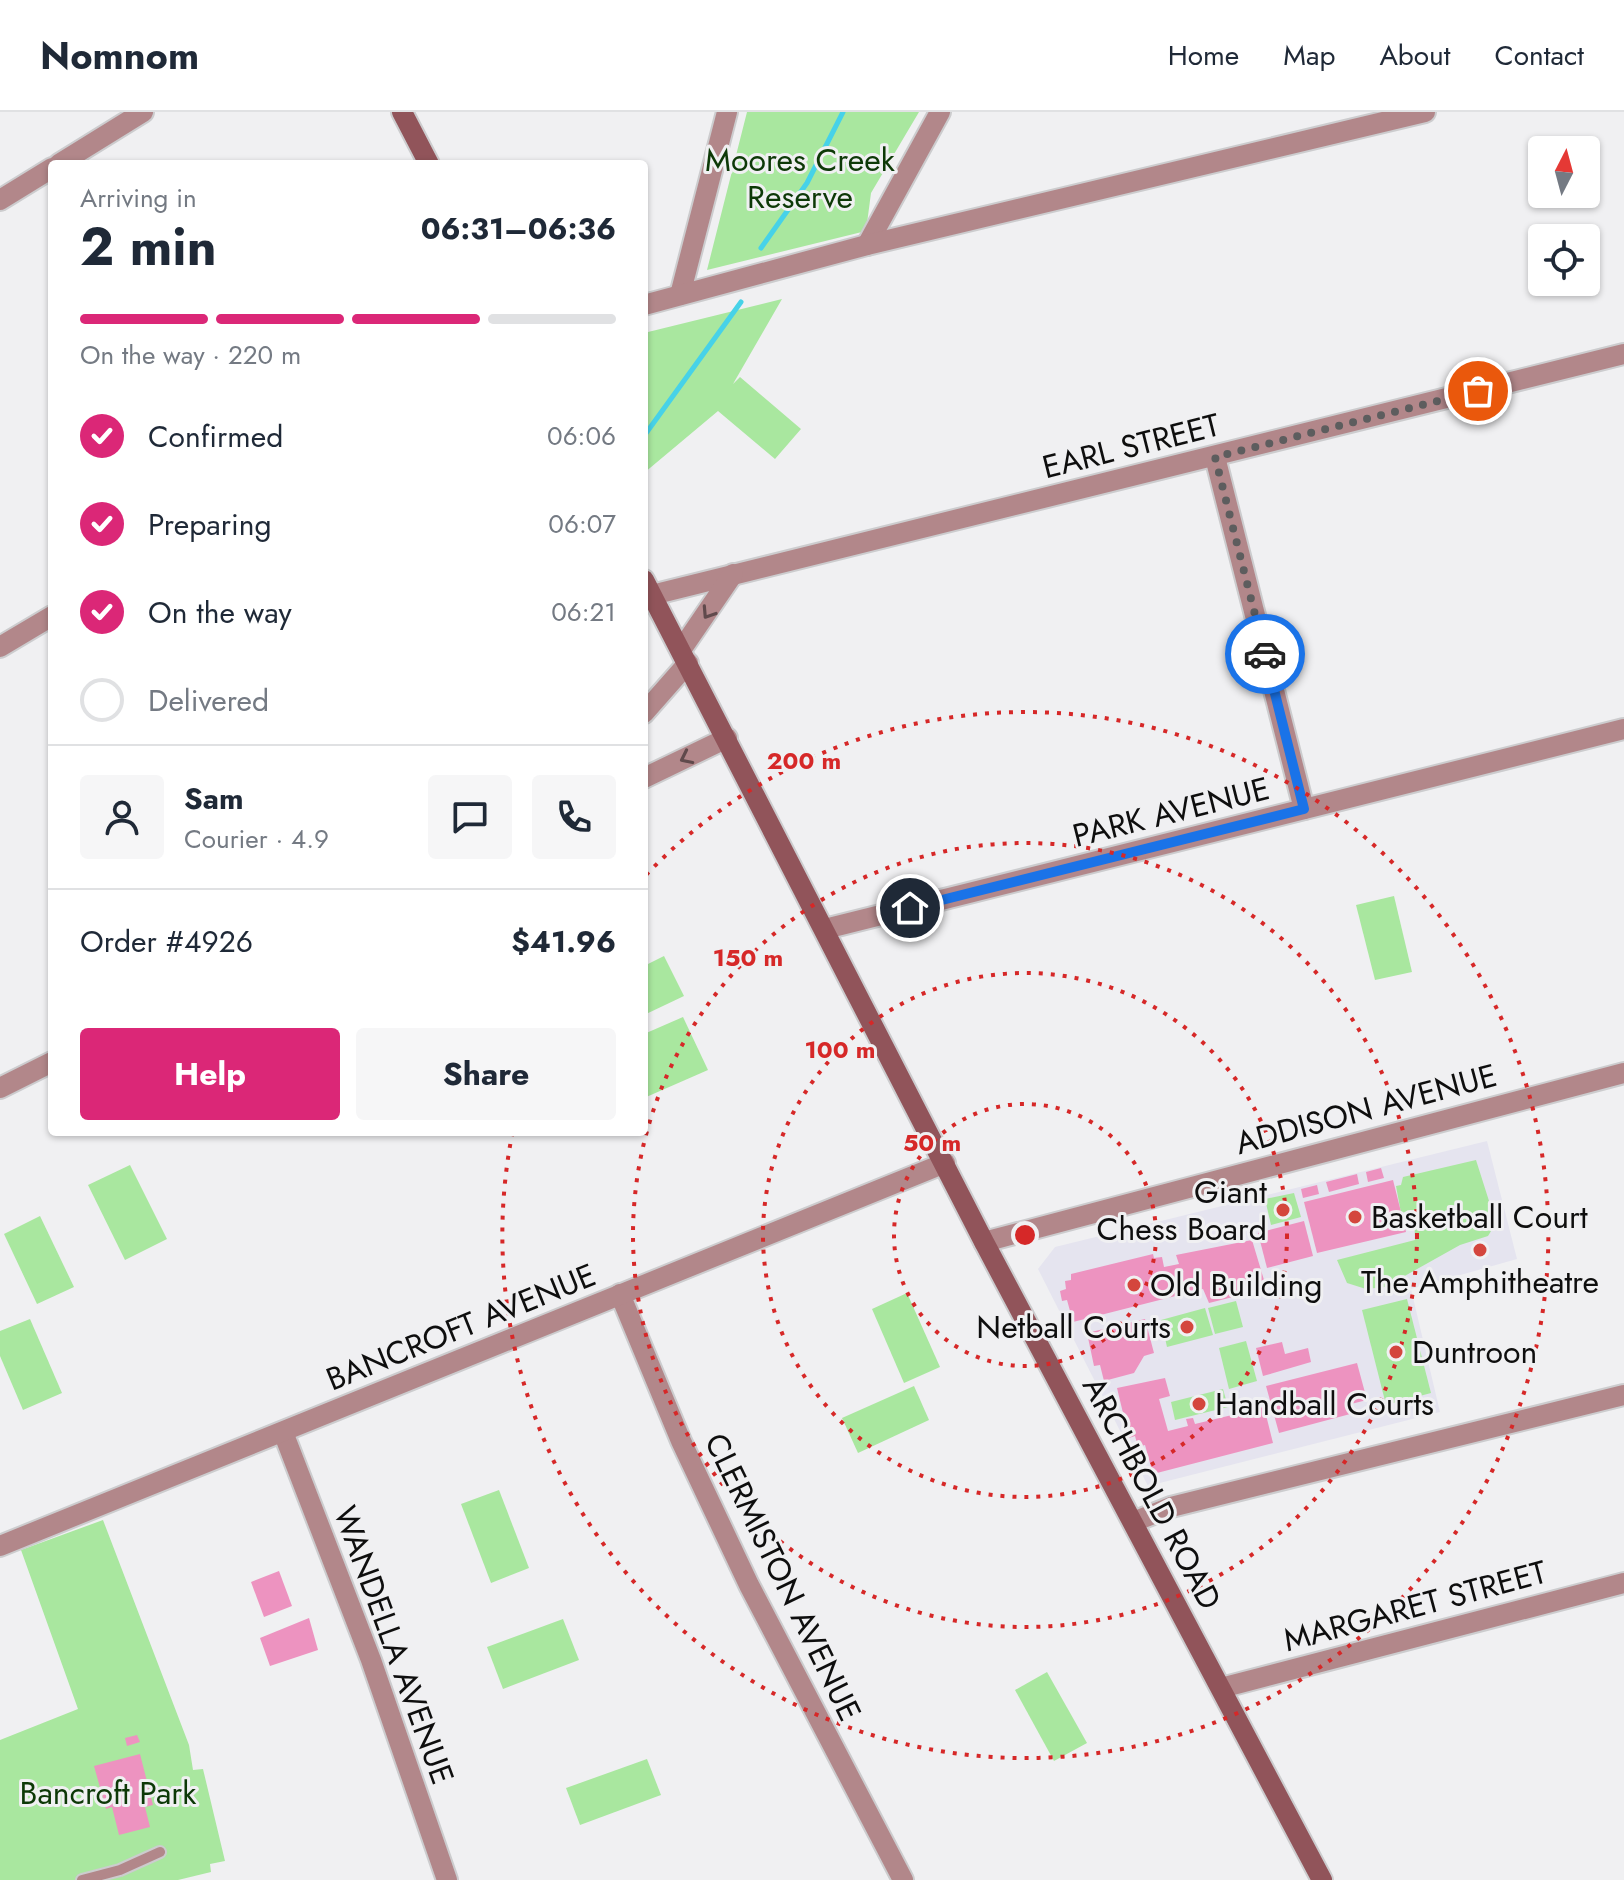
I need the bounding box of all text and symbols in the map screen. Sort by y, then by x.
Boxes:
text: Nomnom [40,28,199,83]
text: Home [1168,35,1239,76]
text: Map [1283,35,1335,76]
text: About [1379,35,1451,76]
text: Contact [1495,35,1584,76]
north arrow [1528,136,1600,208]
map controls [1528,136,1600,296]
park label: Moores Creek Reserve [705,137,896,220]
text: Arriving in [80,179,197,217]
text: 06:31–06:36 [421,207,616,250]
text: 2 min [80,209,217,285]
button: locate [1528,224,1600,296]
text: On the way · 220 m [80,336,301,374]
pin [1444,357,1512,425]
icon: bag [1456,369,1500,413]
street label: EARL STREET [1038,402,1225,490]
icon: check [80,414,124,458]
text: Confirmed [148,415,283,458]
text: 06:06 [547,417,616,455]
icon: check [80,502,124,546]
text: Preparing [148,503,272,546]
text: 06:07 [548,505,616,543]
icon: check [80,590,124,634]
text: On the way [148,591,292,634]
text: 06:21 [551,593,616,631]
one-way arrow [702,604,717,618]
courier [1225,614,1305,694]
icon: car [1243,632,1287,676]
text: Delivered [148,679,269,722]
text: 200 m [767,743,841,778]
one-way arrow [679,748,694,764]
street label: PARK AVENUE [1068,765,1274,859]
button: person [80,775,164,859]
button: chat [428,775,512,859]
button: phone [532,775,616,859]
text: Sam [184,777,244,820]
text: Courier · 4.9 [184,820,329,858]
pin [876,874,944,942]
icon: home [888,886,932,930]
text: Order #4926 [80,920,253,963]
text: $41.96 [511,920,616,963]
text: 150 m [713,940,783,975]
button: Help [80,1028,340,1120]
button: Share [356,1028,616,1120]
text: 100 m [805,1032,875,1067]
street label: ADDISON AVENUE [1230,1052,1502,1166]
text: 50 m [903,1125,961,1160]
place label: Giant Chess Board [1096,1169,1267,1252]
place label: Basketball Court [1371,1194,1588,1240]
marker: Giant Chess Board [1274,1201,1292,1219]
marker: Basketball Court [1346,1208,1364,1226]
centre of rings [1011,1221,1039,1249]
marker: The Amphitheatre [1471,1241,1489,1259]
street label: BANCROFT AVENUE [319,1252,603,1402]
place label: The Amphitheatre [1361,1259,1599,1305]
place label: Old Building [1150,1262,1322,1308]
marker: Old Building [1125,1276,1143,1294]
place label: Netball Courts [976,1304,1171,1350]
marker: Netball Courts [1178,1318,1196,1336]
place label: Duntroon [1412,1329,1537,1375]
marker: Duntroon [1387,1343,1405,1361]
street label: ARCHBOLD ROAD [1071,1368,1233,1618]
place label: Handball Courts [1215,1381,1434,1427]
marker: Handball Courts [1190,1395,1208,1413]
street label: CLERMISTON AVENUE [693,1425,873,1729]
street label: WANDELLA AVENUE [322,1499,466,1791]
street label: MARGARET STREET [1278,1549,1552,1663]
park label: Bancroft Park [20,1770,197,1816]

